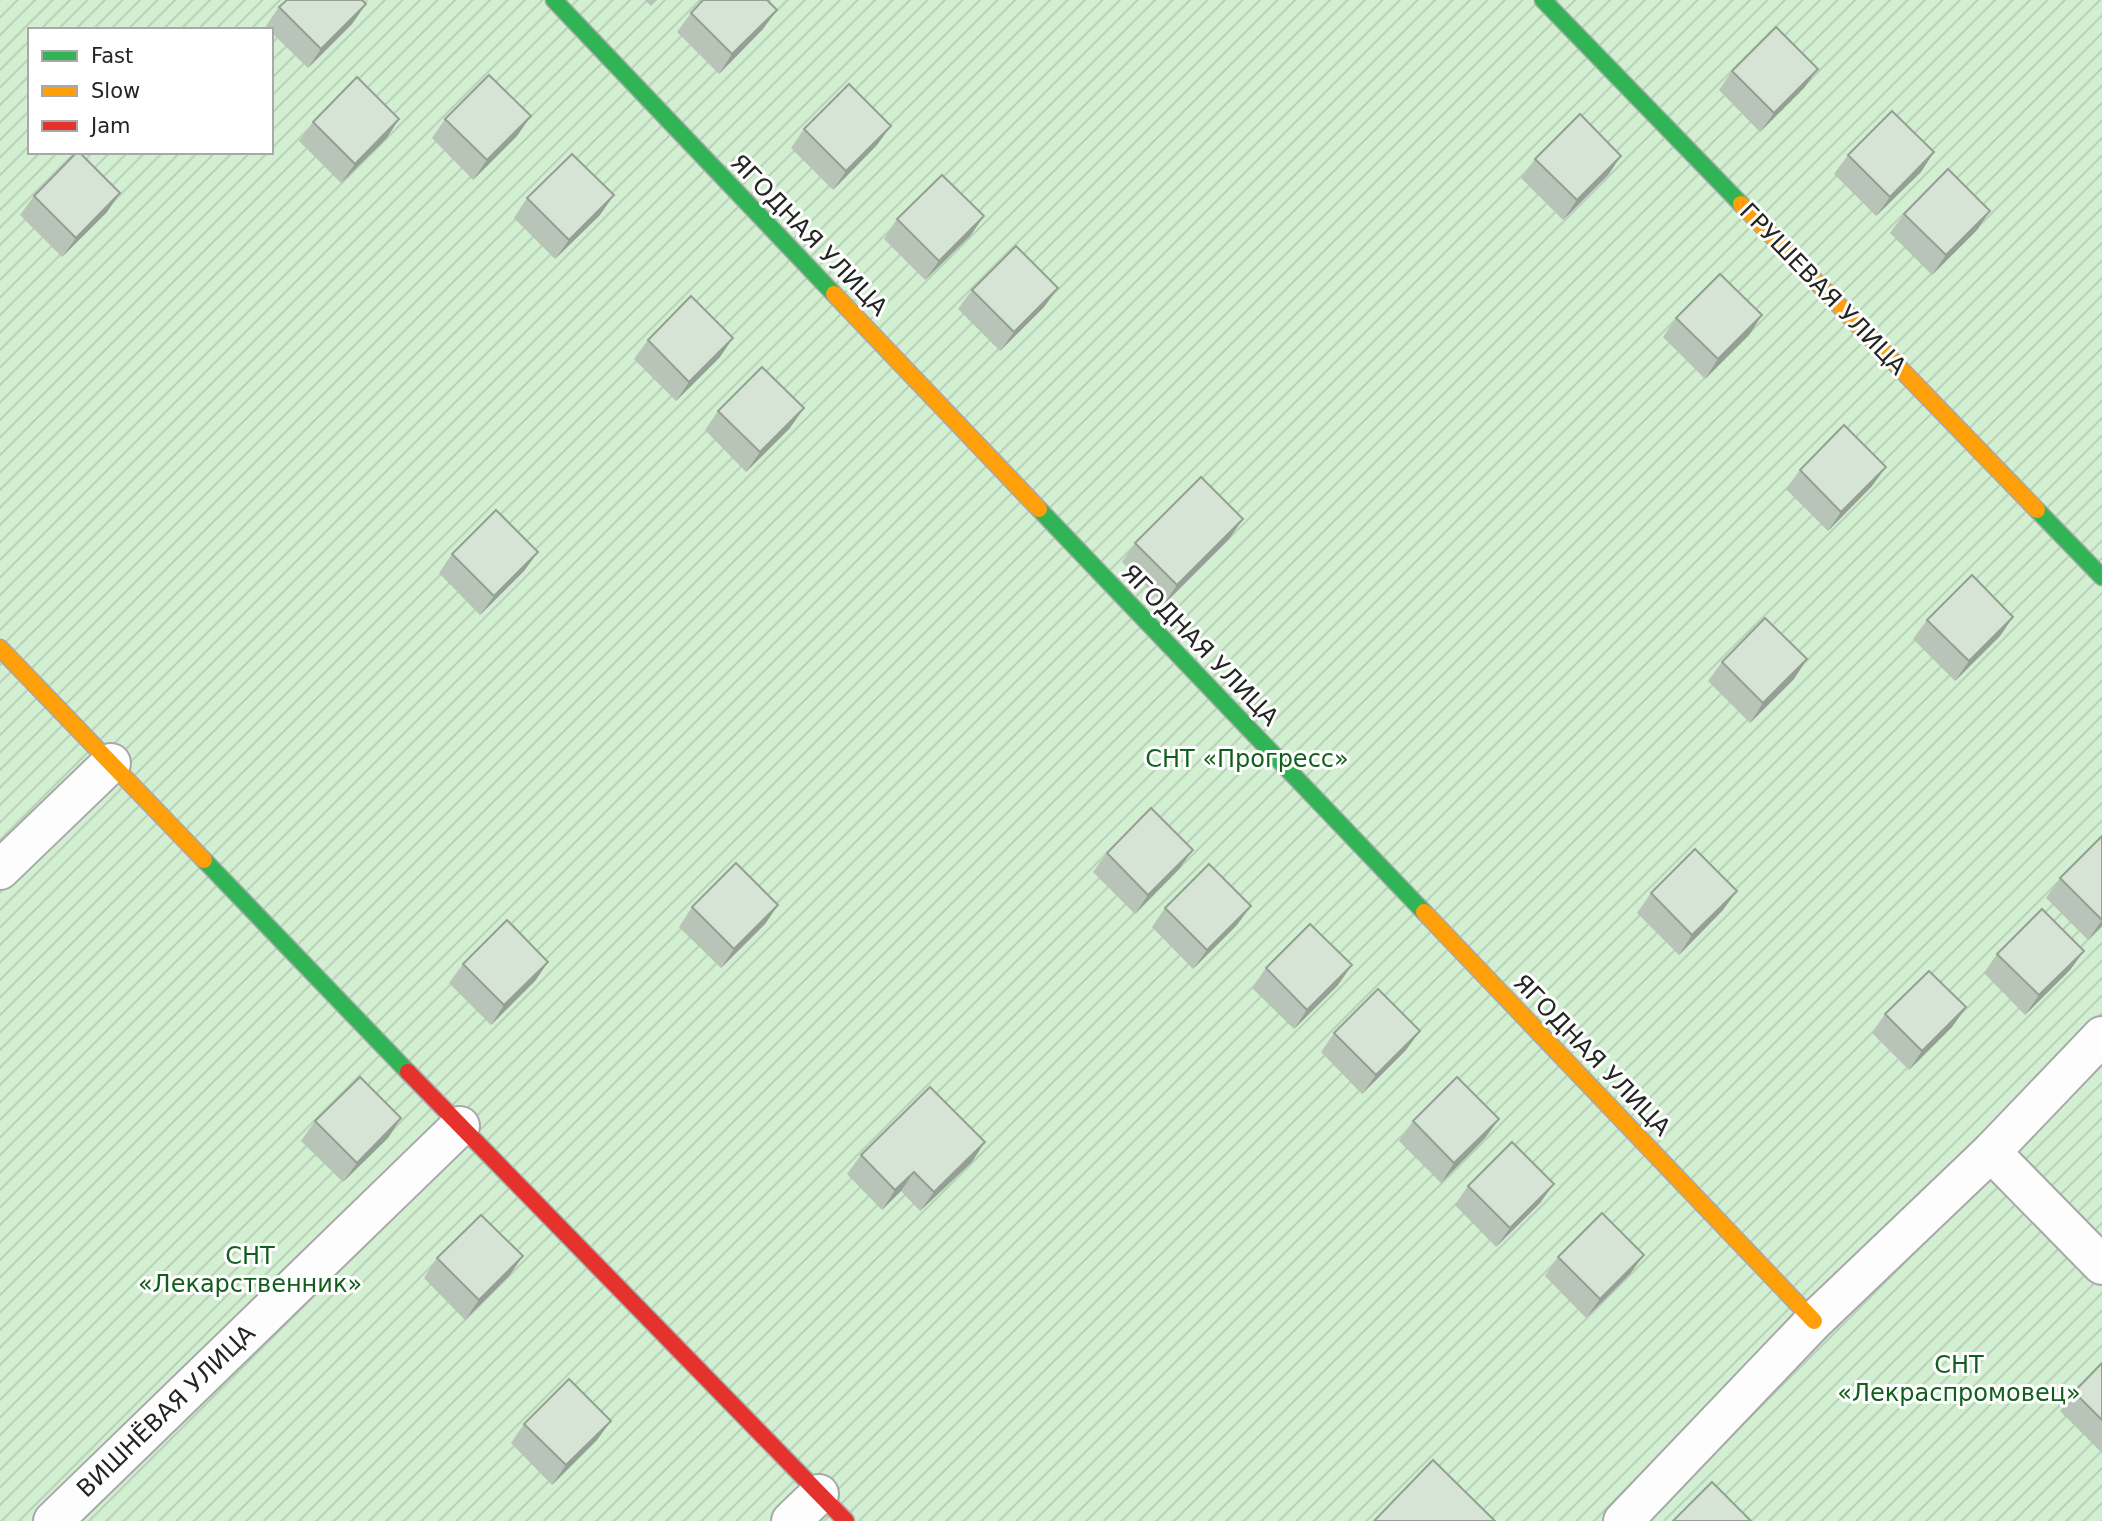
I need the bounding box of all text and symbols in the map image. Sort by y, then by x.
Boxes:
legend [28,28,273,154]
text: Fast [91,44,133,68]
text: Slow [91,79,140,103]
text: Jam [89,114,131,138]
street label: ЯГОДНАЯ УЛИЦА [725,149,894,322]
street label: ГРУШЕВАЯ УЛИЦА [1734,197,1912,381]
street label: ЯГОДНАЯ УЛИЦА [1116,559,1285,732]
park label: СНТ «Прогресс» [1145,745,1349,773]
street label: ЯГОДНАЯ УЛИЦА [1508,969,1677,1142]
park label: СНТ «Лекарственник» [138,1242,362,1298]
street label: ВИШНЁВАЯ УЛИЦА [71,1318,261,1503]
park label: СНТ «Лекраспромовец» [1837,1351,2081,1407]

